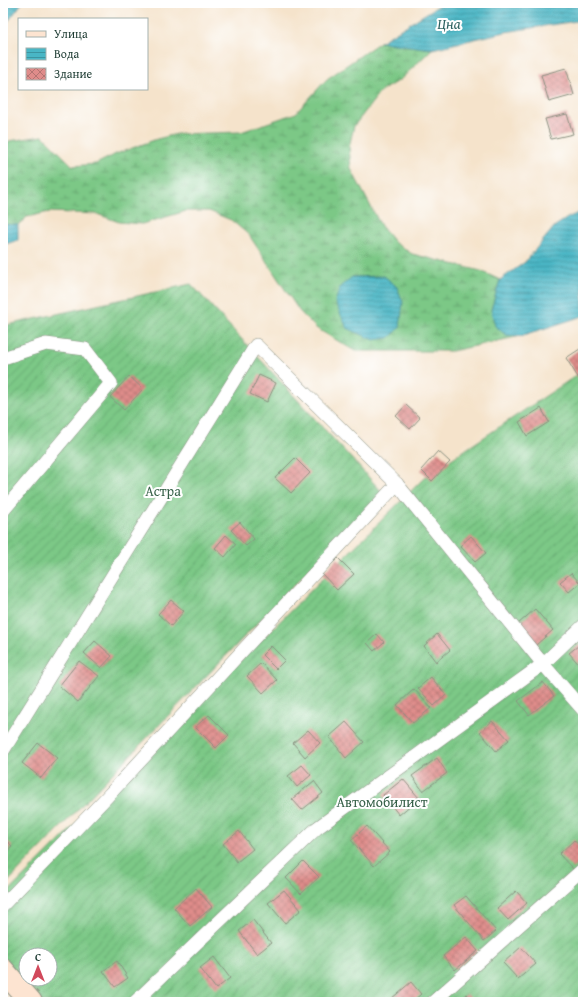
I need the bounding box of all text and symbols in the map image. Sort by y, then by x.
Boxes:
water label: Цна [437,13,461,34]
legend [18,18,148,90]
text: Улица [54,25,88,42]
text: Вода [54,45,79,62]
text: Здание [54,65,93,82]
park label: Астра [145,481,181,501]
park label: Автомобилист [337,792,428,812]
north arrow [18,947,58,987]
text: С [35,949,41,965]

